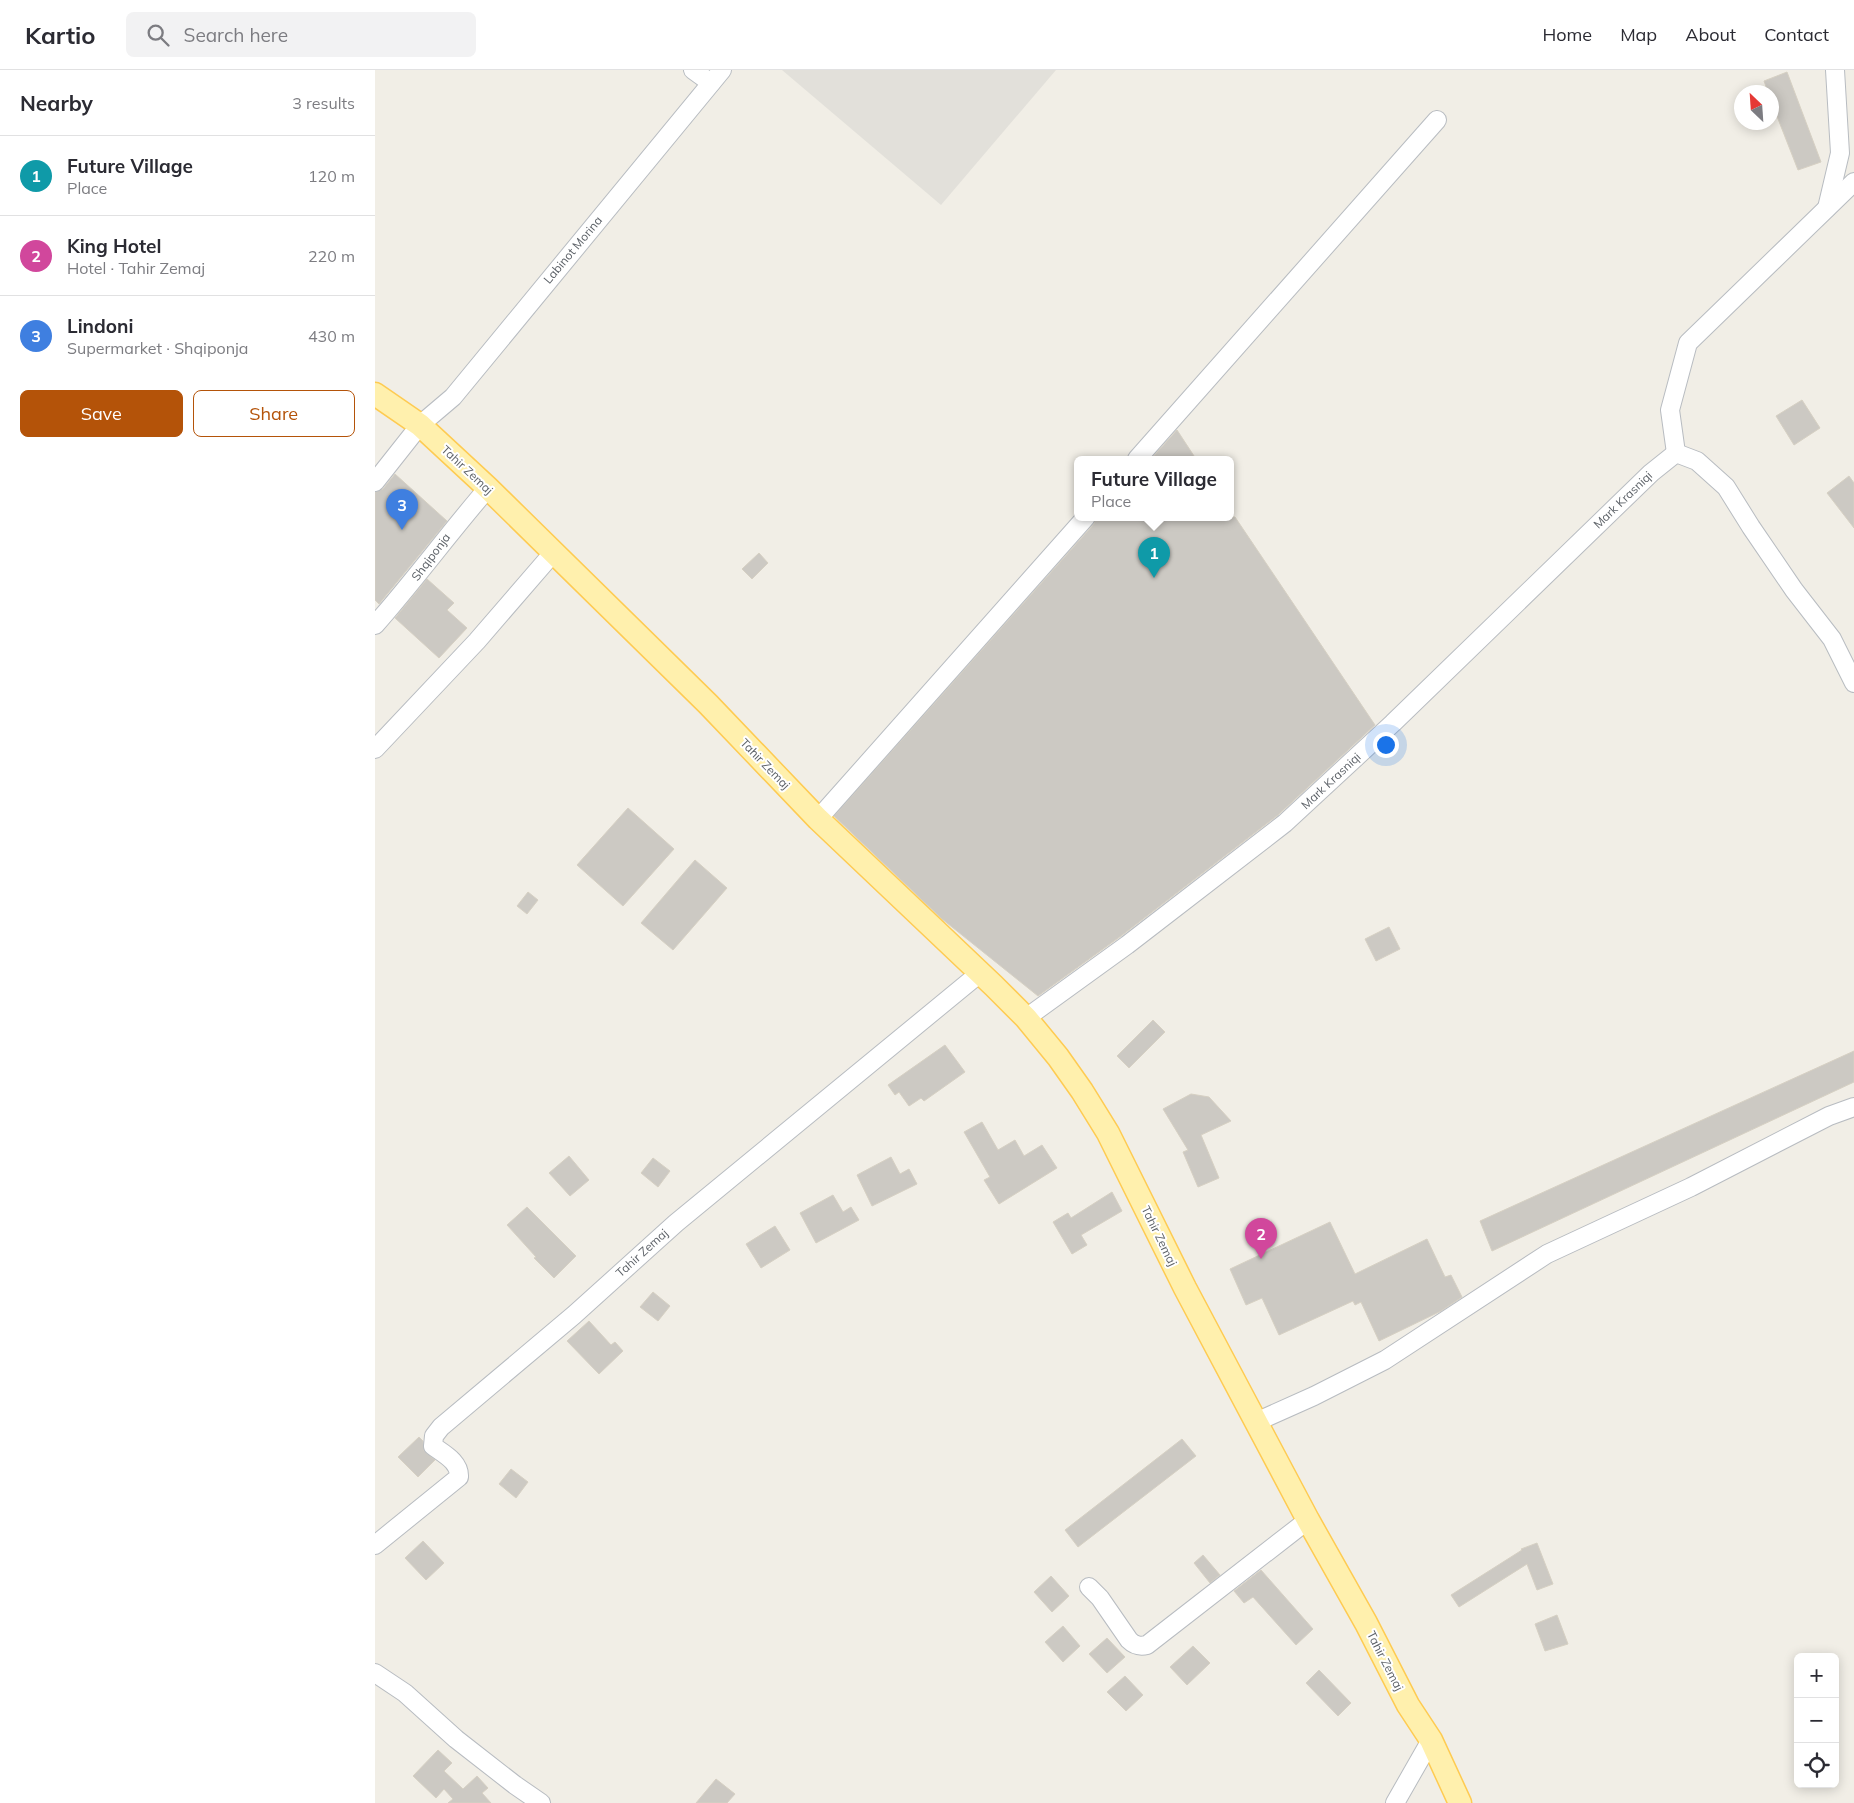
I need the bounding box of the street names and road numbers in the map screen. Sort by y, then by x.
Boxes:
street label: Labinot Morina [540,213,605,286]
street label: Tahir Zemaj [438,442,496,497]
street label: Mark Krasniqi [1590,468,1655,531]
street label: Shqiponja [408,530,453,583]
street label: Tahir Zemaj [737,735,793,792]
street label: Mark Krasniqi [1298,749,1364,812]
street label: Tahir Zemaj [1138,1203,1181,1268]
street label: Tahir Zemaj [612,1225,671,1280]
street label: Tahir Zemaj [1364,1628,1407,1693]

